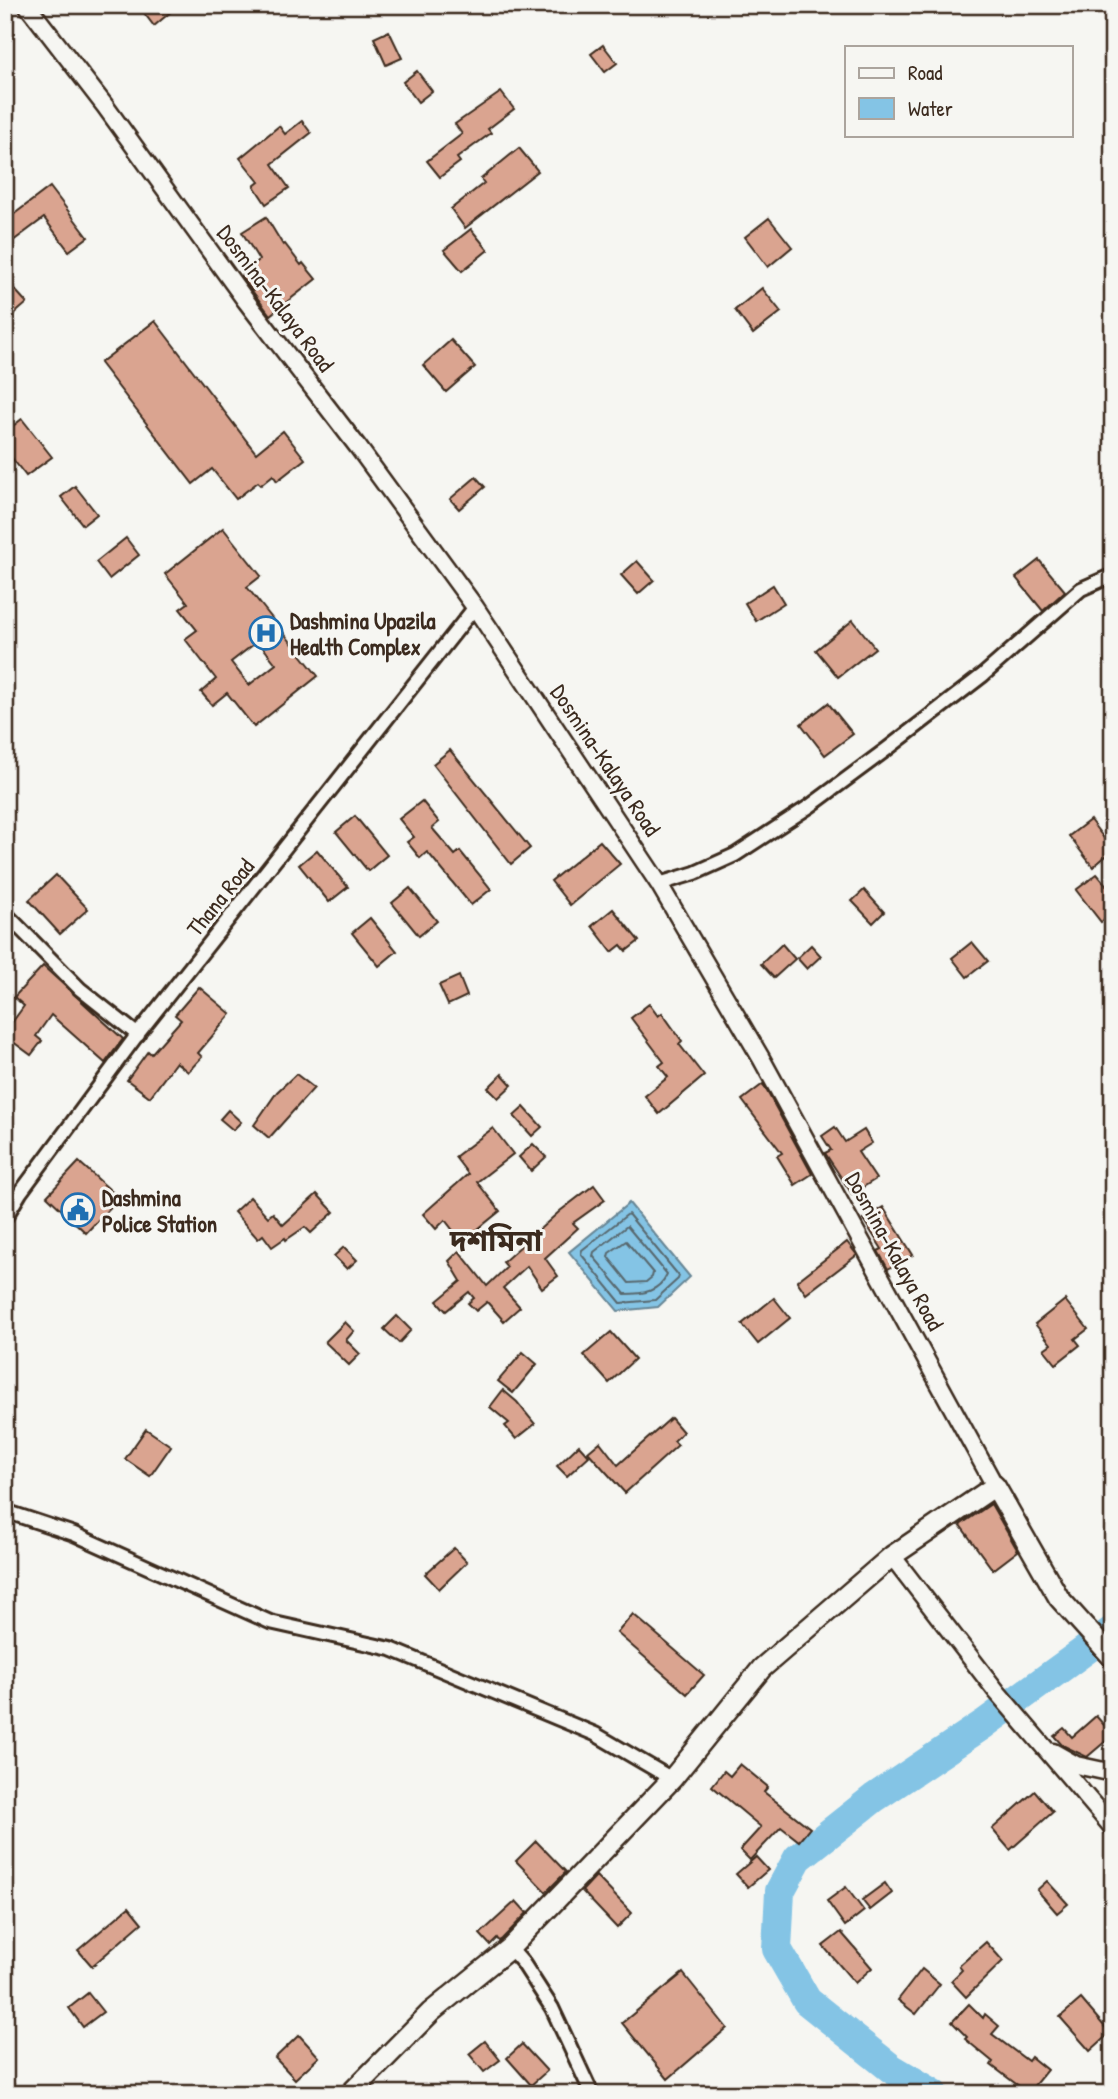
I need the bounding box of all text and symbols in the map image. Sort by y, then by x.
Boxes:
legend [845,46,1072,136]
text: Road [908,58,942,87]
text: Water [908,94,953,123]
street label: Dosmina-Kalaya Road [211,218,341,378]
place label: Dashmina Upazila Health Complex [290,605,436,663]
hospital icon: Dashmina Upazila Health Complex [247,614,285,652]
street label: Dosmina-Kalaya Road [544,678,668,842]
street label: Thana Road [179,852,261,942]
street label: Dosmina-Kalaya Road [839,1166,951,1336]
place label: Dashmina Police Station [102,1182,217,1239]
public building icon: Dashmina Police Station [59,1191,97,1229]
district label: দশমিনা [449,1220,543,1260]

